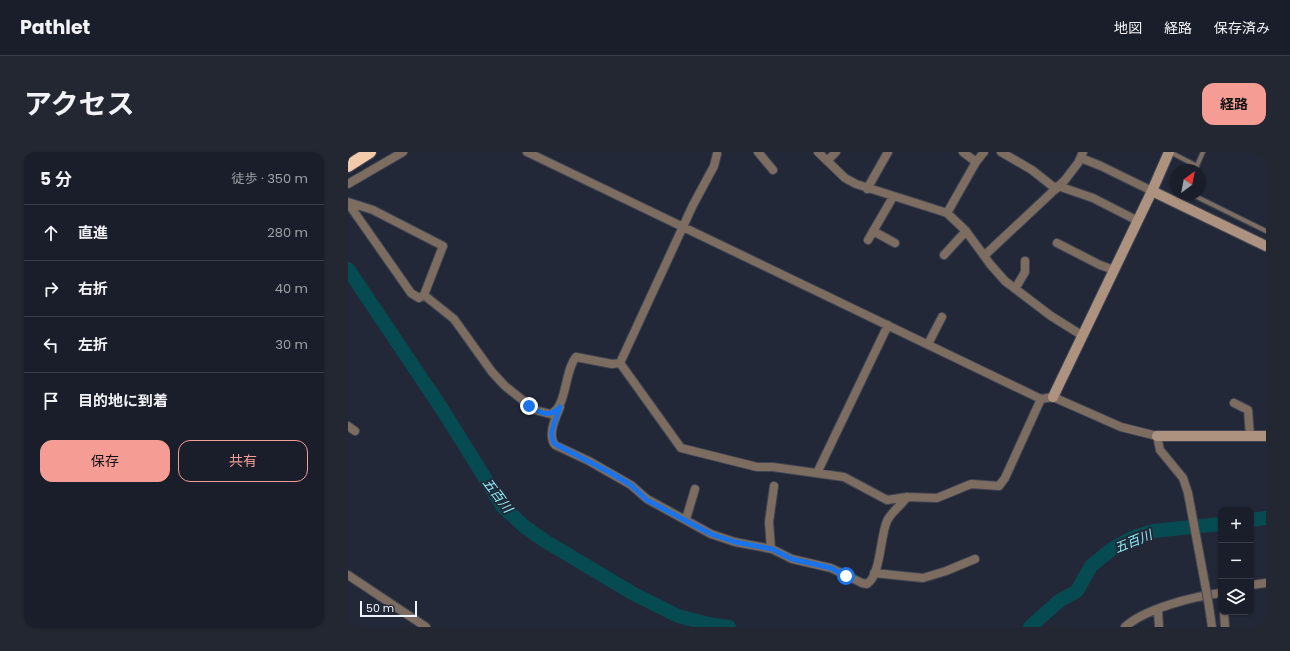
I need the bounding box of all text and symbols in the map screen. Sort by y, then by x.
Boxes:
text: Pathlet [20,14,90,41]
text: 地図 [1114,18,1142,38]
text: 経路 [1164,18,1192,38]
text: 保存済み [1214,18,1270,38]
button: 経路 [1202,83,1266,125]
text: アクセス [24,85,135,124]
north arrow [1170,164,1206,200]
text: 5 分 [40,167,72,191]
text: 徒歩 · 350 m [231,169,308,188]
icon: ahead [40,222,62,244]
text: 直進 [78,222,108,243]
text: 280 m [267,223,308,242]
icon: right [40,278,62,300]
text: 右折 [78,278,108,299]
text: 40 m [275,279,308,298]
icon: left [40,334,62,356]
text: 左折 [78,334,108,355]
text: 30 m [275,335,308,354]
icon: arrive [40,390,62,412]
text: 目的地に到着 [78,390,168,411]
route end [520,397,538,415]
button: 保存 [40,440,170,482]
button: 共有 [178,440,308,482]
water label: 五百川 [478,474,518,518]
map controls [1218,507,1254,615]
button: + [1218,507,1254,543]
water label: 五百川 [1112,525,1157,558]
button: − [1218,543,1254,579]
route start [837,567,855,585]
button: layers [1218,579,1254,615]
scale bar [360,599,417,618]
text: 50 m [366,600,394,616]

